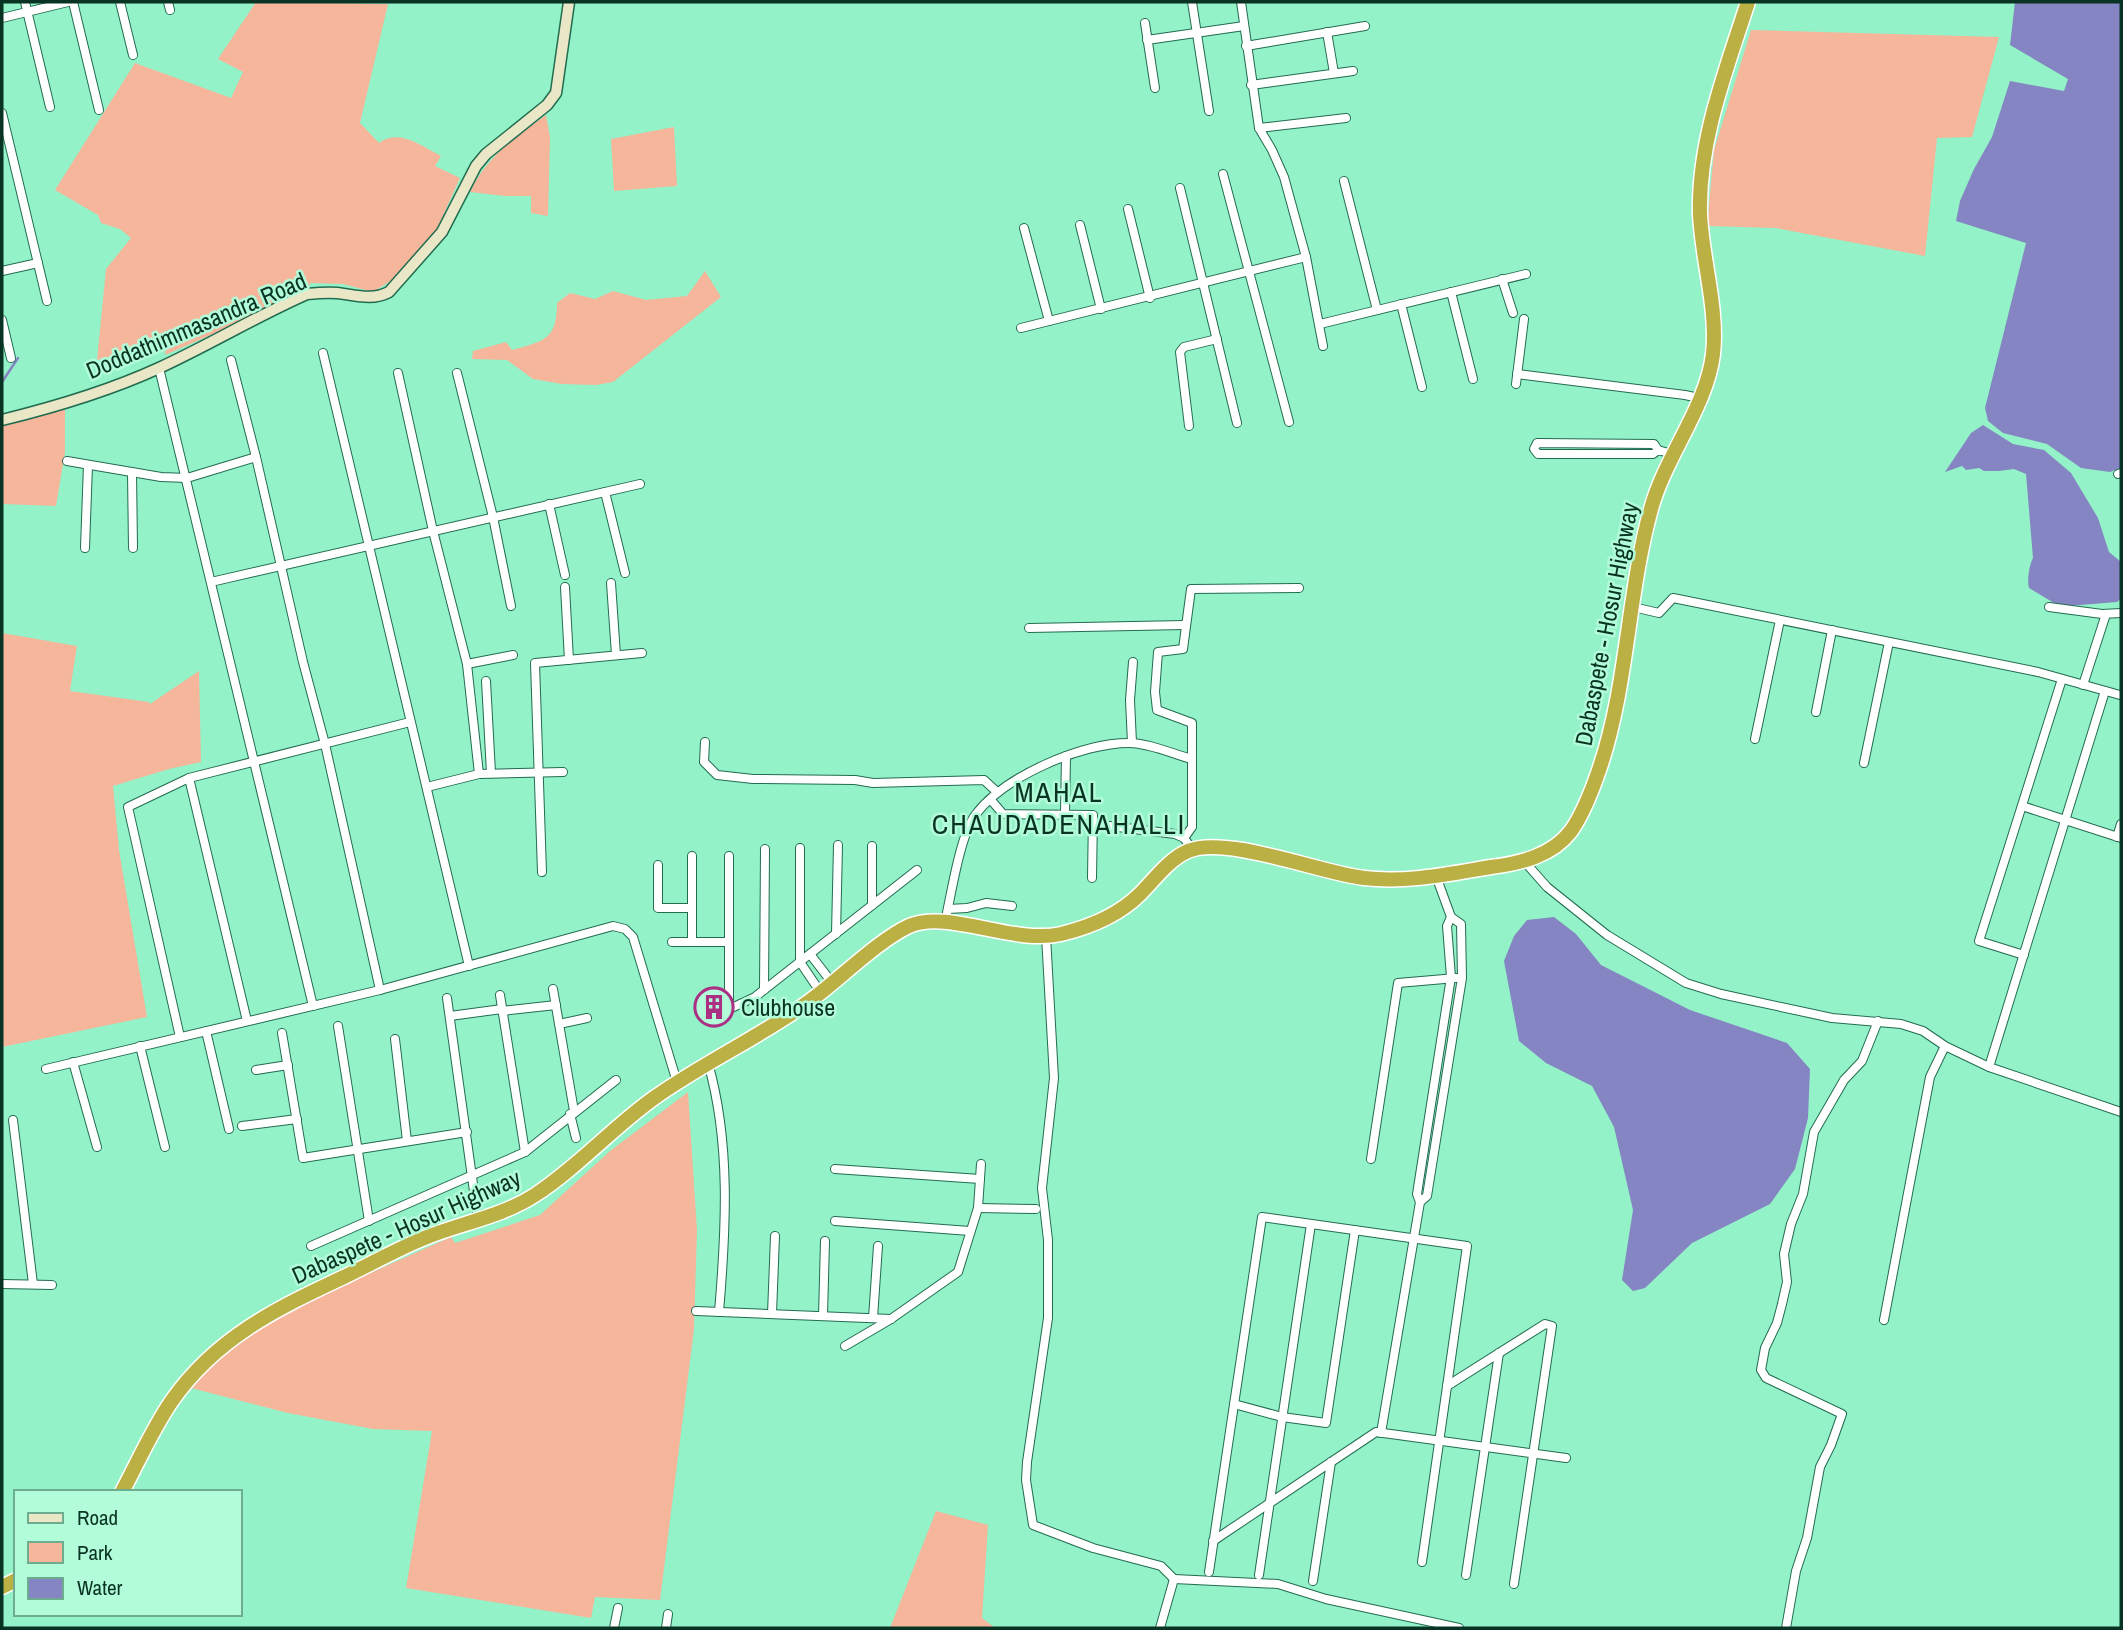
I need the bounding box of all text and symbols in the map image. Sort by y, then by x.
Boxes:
street label: Doddathimmasandra Road [81,264,311,386]
street label: Dabaspete - Hosur Highway [1567,499,1645,748]
district label: MAHAL CHAUDADENAHALLI [932,773,1186,843]
building icon: Clubhouse [693,986,735,1028]
place label: Clubhouse [741,991,835,1023]
street label: Dabaspete - Hosur Highway [287,1161,526,1291]
legend [14,1490,242,1616]
text: Road [77,1503,118,1532]
text: Park [77,1538,113,1567]
text: Water [77,1573,123,1602]

